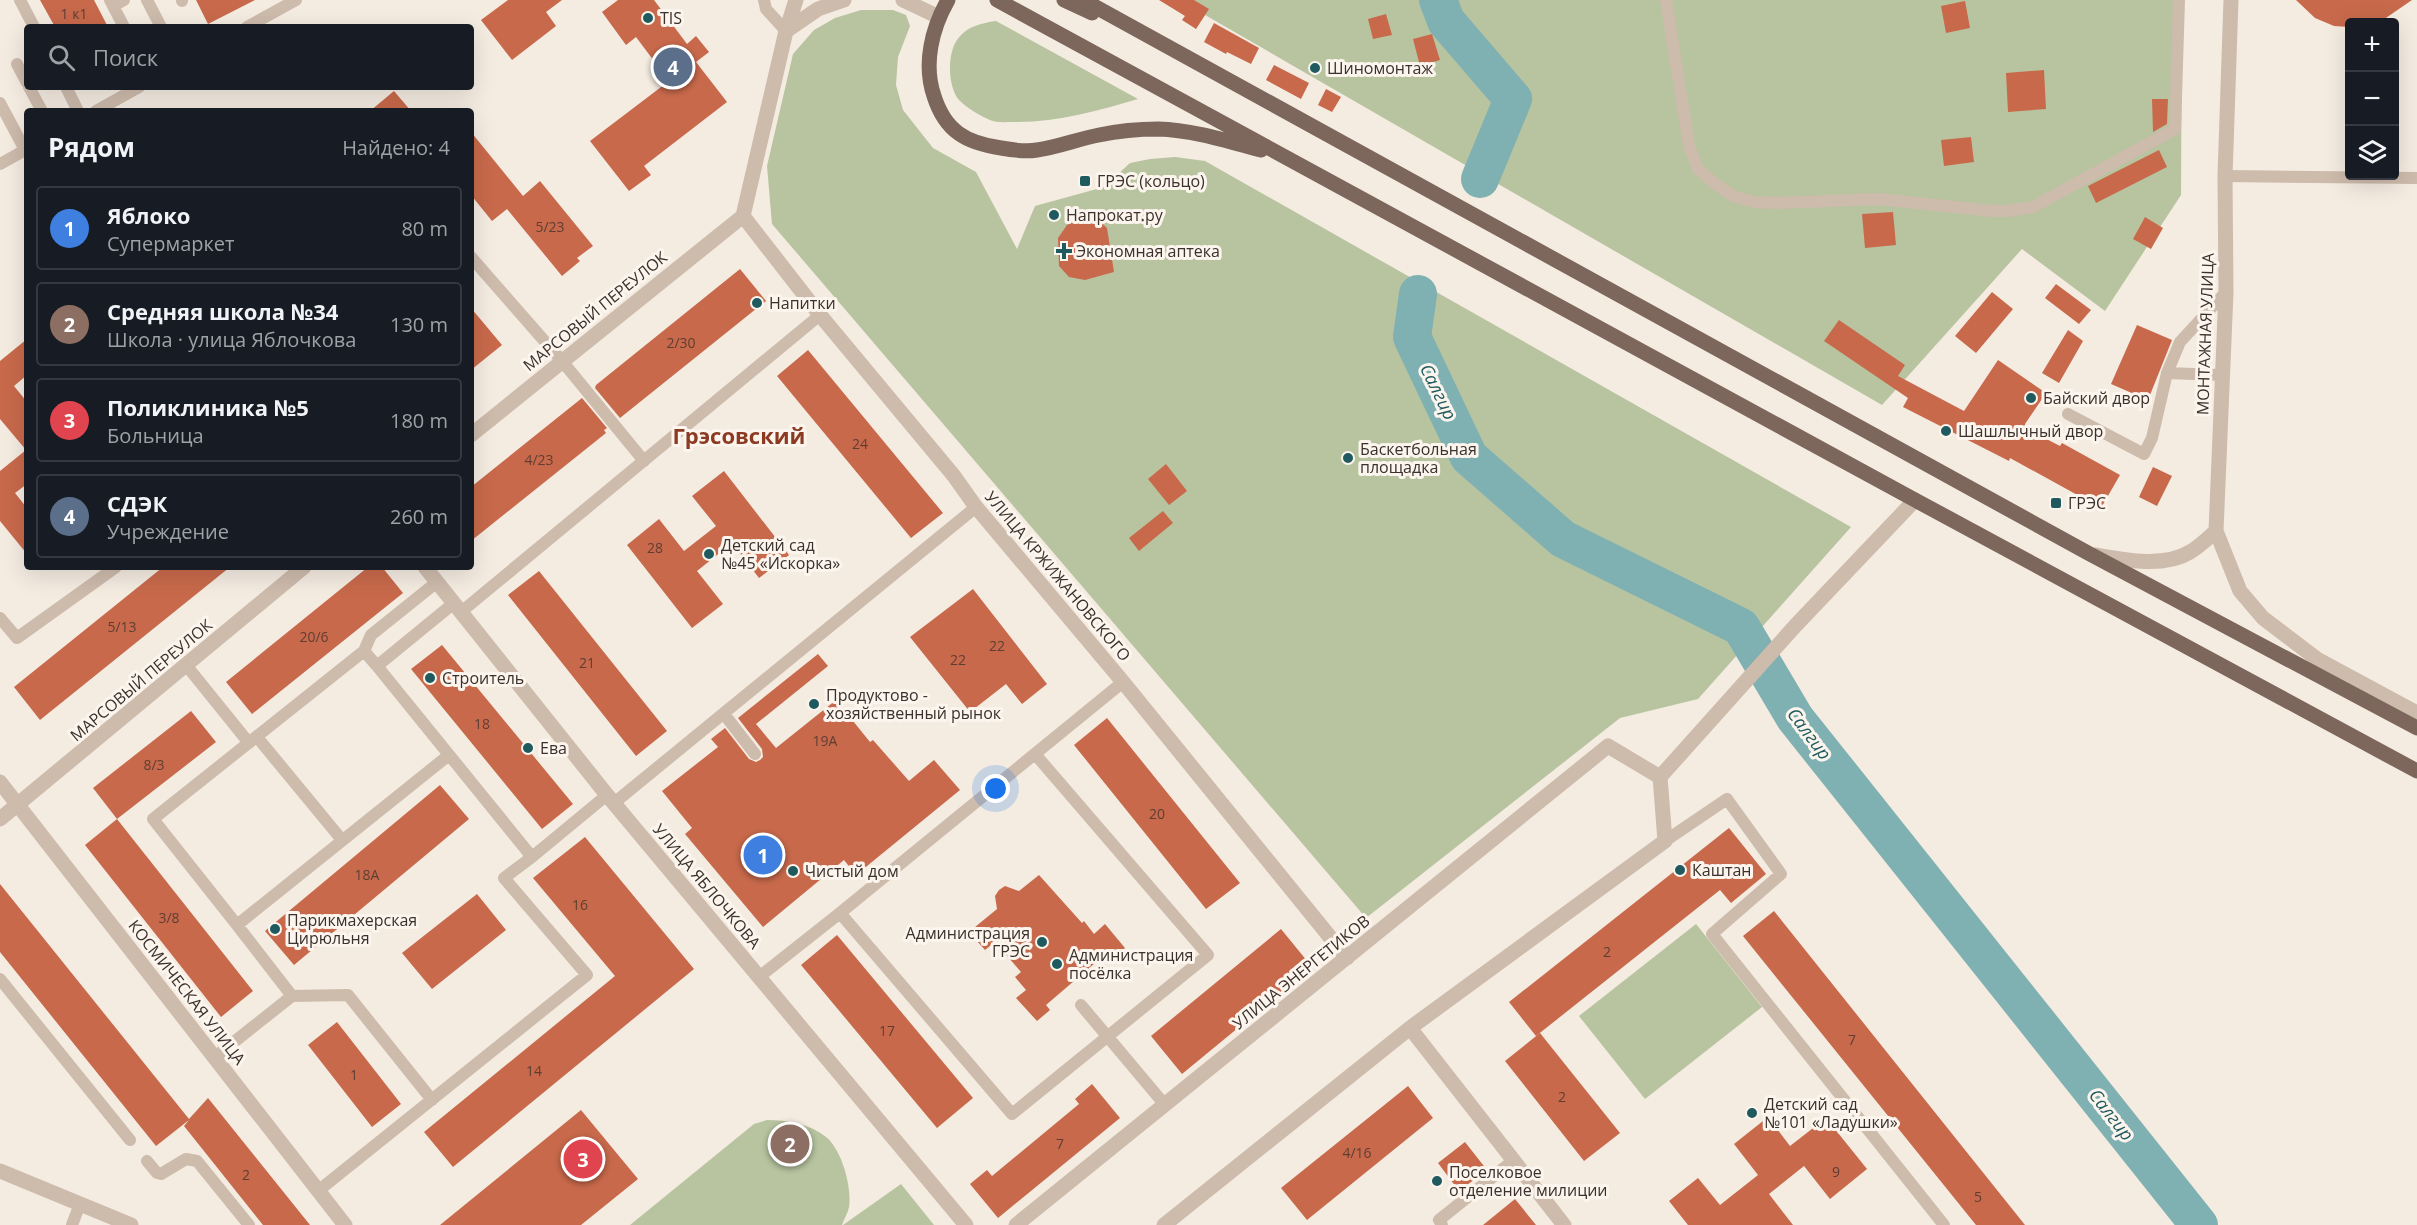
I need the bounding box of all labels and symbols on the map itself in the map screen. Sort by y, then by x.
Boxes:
house number: 1 к1 [61,4,87,23]
place label: TIS [660,7,682,29]
marker: TIS [641,11,655,25]
pin: 4 [654,44,692,90]
place label: Шиномонтаж [1327,57,1433,79]
marker: Шиномонтаж [1308,61,1322,75]
place label: ГРЭС (кольцо) [1097,170,1205,192]
marker: ГРЭС (кольцо) [1078,174,1092,188]
place label: Напрокат.ру [1066,204,1164,226]
marker: Напрокат.ру [1047,208,1061,222]
house number: 5/23 [535,217,565,236]
place label: Экономная аптека [1076,240,1220,262]
marker: Экономная аптека [1057,244,1071,258]
street label: МАРСОВЫЙ ПЕРЕУЛОК [518,246,672,376]
street label: МОНТАЖНАЯ УЛИЦА [2191,252,2219,416]
place label: Напитки [769,292,836,314]
marker: Напитки [750,296,764,310]
house number: 2/30 [666,333,696,352]
water label: Салгир [1415,360,1463,424]
place label: Байский двор [2043,387,2150,409]
marker: Байский двор [2024,391,2038,405]
district label: Грэсовский [673,420,805,450]
place label: Шашлычный двор [1958,420,2103,442]
marker: Шашлычный двор [1939,424,1953,438]
house number: 24 [852,434,868,453]
place label: Баскетбольная площадка [1360,438,1477,478]
house number: 4/23 [524,450,554,469]
marker: Баскетбольная площадка [1341,451,1355,465]
street label: УЛИЦА КРЖИЖАНОВСКОГО [980,486,1136,666]
place label: ГРЭС [2068,492,2106,514]
marker: ГРЭС [2049,496,2063,510]
place label: Детский сад №45 «Искорка» [721,534,840,574]
house number: 28 [647,538,663,557]
marker: Детский сад №45 «Искорка» [702,547,716,561]
street label: МАРСОВЫЙ ПЕРЕУЛОК [65,614,217,746]
house number: 5/13 [107,617,137,636]
house number: 20/6 [299,627,329,646]
house number: 22 [989,636,1005,655]
house number: 22 [950,650,966,669]
house number: 21 [579,653,595,672]
place label: Строитель [442,667,524,689]
marker: Строитель [423,671,437,685]
place label: Продуктово - хозяйственный рынок [826,684,1002,724]
marker: Продуктово - хозяйственный рынок [807,697,821,711]
water label: Салгир [1782,702,1837,764]
house number: 18 [474,714,490,733]
house number: 19А [813,731,838,750]
place label: Ева [540,737,567,759]
marker: Ева [521,741,535,755]
house number: 8/3 [143,755,165,774]
your location [981,774,1010,803]
house number: 20 [1149,804,1165,823]
street label: УЛИЦА ЯБЛОЧКОВА [648,819,766,954]
pin: 1 [744,832,783,878]
place label: Каштан [1692,859,1751,881]
place label: Чистый дом [805,860,899,882]
marker: Каштан [1673,863,1687,877]
marker: Чистый дом [786,864,800,878]
house number: 18А [355,865,380,884]
house number: 16 [572,895,588,914]
house number: 3/8 [158,908,180,927]
place label: Парикмахерская Цирюльня [287,909,417,949]
street label: УЛИЦА ЭНЕРГЕТИКОВ [1228,910,1374,1034]
street label: КОСМИЧЕСКАЯ УЛИЦА [123,915,251,1070]
marker: Парикмахерская Цирюльня [268,922,282,936]
place label: Администрация ГРЭС [906,922,1030,962]
marker: Администрация ГРЭС [1035,935,1049,949]
house number: 2 [1603,942,1611,961]
place label: Администрация посёлка [1069,944,1193,984]
marker: Администрация посёлка [1050,957,1064,971]
house number: 17 [879,1021,895,1040]
house number: 7 [1848,1030,1856,1049]
house number: 14 [526,1061,542,1080]
house number: 1 [350,1065,358,1084]
water label: Салгир [2084,1084,2140,1145]
house number: 2 [1558,1087,1566,1106]
place label: Детский сад №101 «Ладушки» [1764,1093,1898,1133]
marker: Детский сад №101 «Ладушки» [1745,1106,1759,1120]
pin: 2 [770,1122,810,1166]
house number: 7 [1056,1134,1064,1153]
pin: 3 [564,1136,602,1182]
house number: 4/16 [1342,1143,1372,1162]
place label: Поселковое отделение милиции [1449,1161,1608,1201]
house number: 9 [1832,1162,1840,1181]
house number: 2 [242,1165,250,1184]
marker: Поселковое отделение милиции [1430,1174,1444,1188]
house number: 5 [1974,1187,1982,1206]

